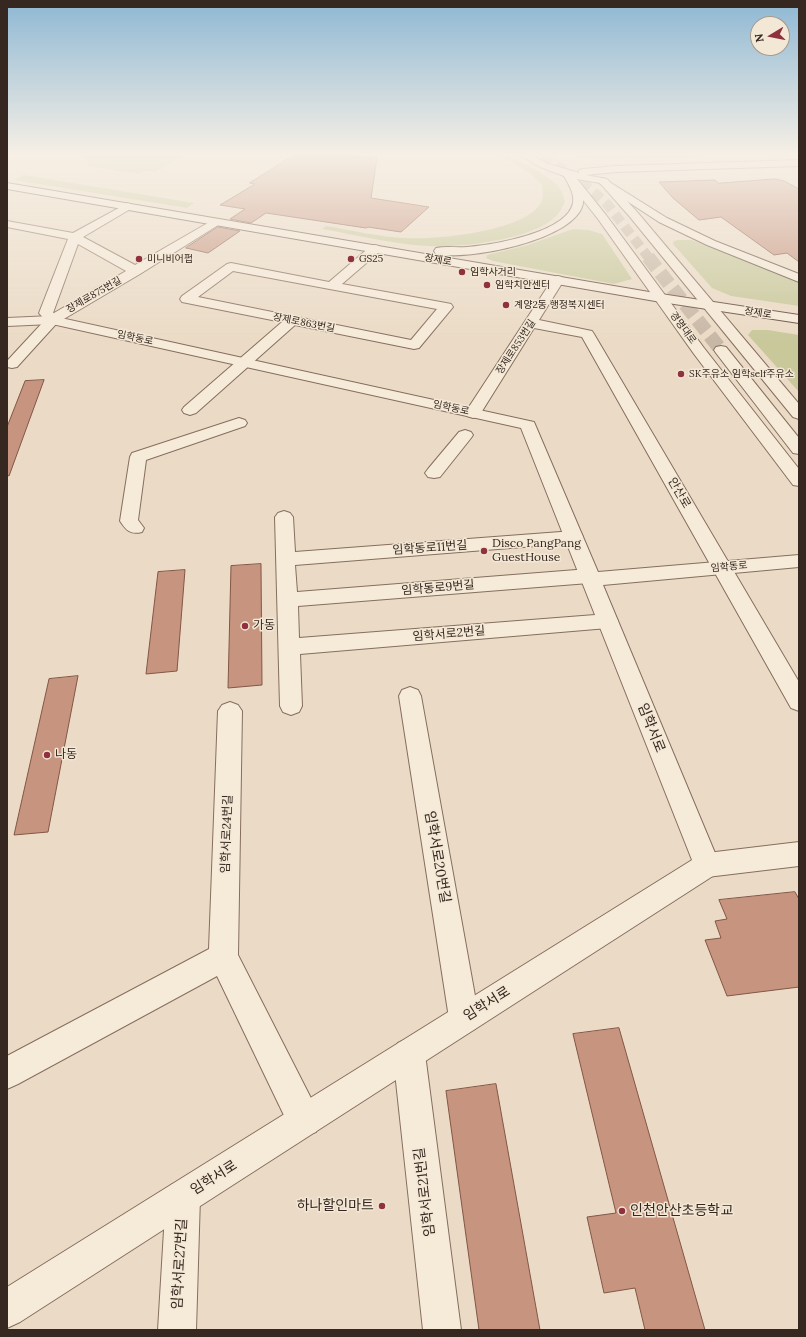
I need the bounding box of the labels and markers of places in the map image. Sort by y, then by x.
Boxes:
place label: 미니비어펍 [147,253,193,265]
place label: GS25 [359,253,383,265]
marker: 미니비어펍 [134,254,144,264]
marker: GS25 [346,254,356,264]
place label: 임학사거리 [470,266,516,278]
marker: 임학사거리 [457,267,467,277]
place label: 임학치안센터 [495,279,550,291]
marker: 임학치안센터 [482,280,492,290]
place label: 계양2동 행정복지센터 [514,299,605,311]
marker: 계양2동 행정복지센터 [501,300,511,310]
place label: SK주유소 임학self주유소 [689,368,794,380]
marker: SK주유소 임학self주유소 [676,369,686,379]
place label: Disco PangPang GuestHouse [492,537,581,565]
marker: Disco PangPang GuestHouse [479,546,489,556]
place label: 가동 [253,619,275,633]
marker: 가동 [240,621,250,631]
place label: 나동 [55,748,77,762]
marker: 나동 [42,750,52,760]
place label: 하나할인마트 [297,1198,374,1214]
marker: 하나할인마트 [377,1201,387,1211]
place label: 인천안산초등학교 [630,1203,733,1219]
marker: 인천안산초등학교 [617,1206,627,1216]

